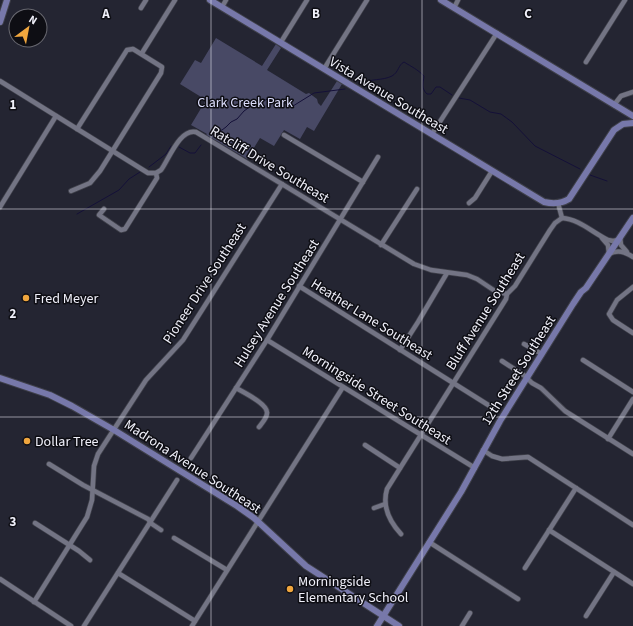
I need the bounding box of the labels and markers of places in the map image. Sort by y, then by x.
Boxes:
place label: Fred Meyer [34,289,98,309]
marker: Fred Meyer [21,293,31,303]
place label: Dollar Tree [35,432,99,452]
marker: Dollar Tree [22,436,32,446]
place label: Morningside Elementary School [298,572,409,608]
marker: Morningside Elementary School [285,584,295,594]

